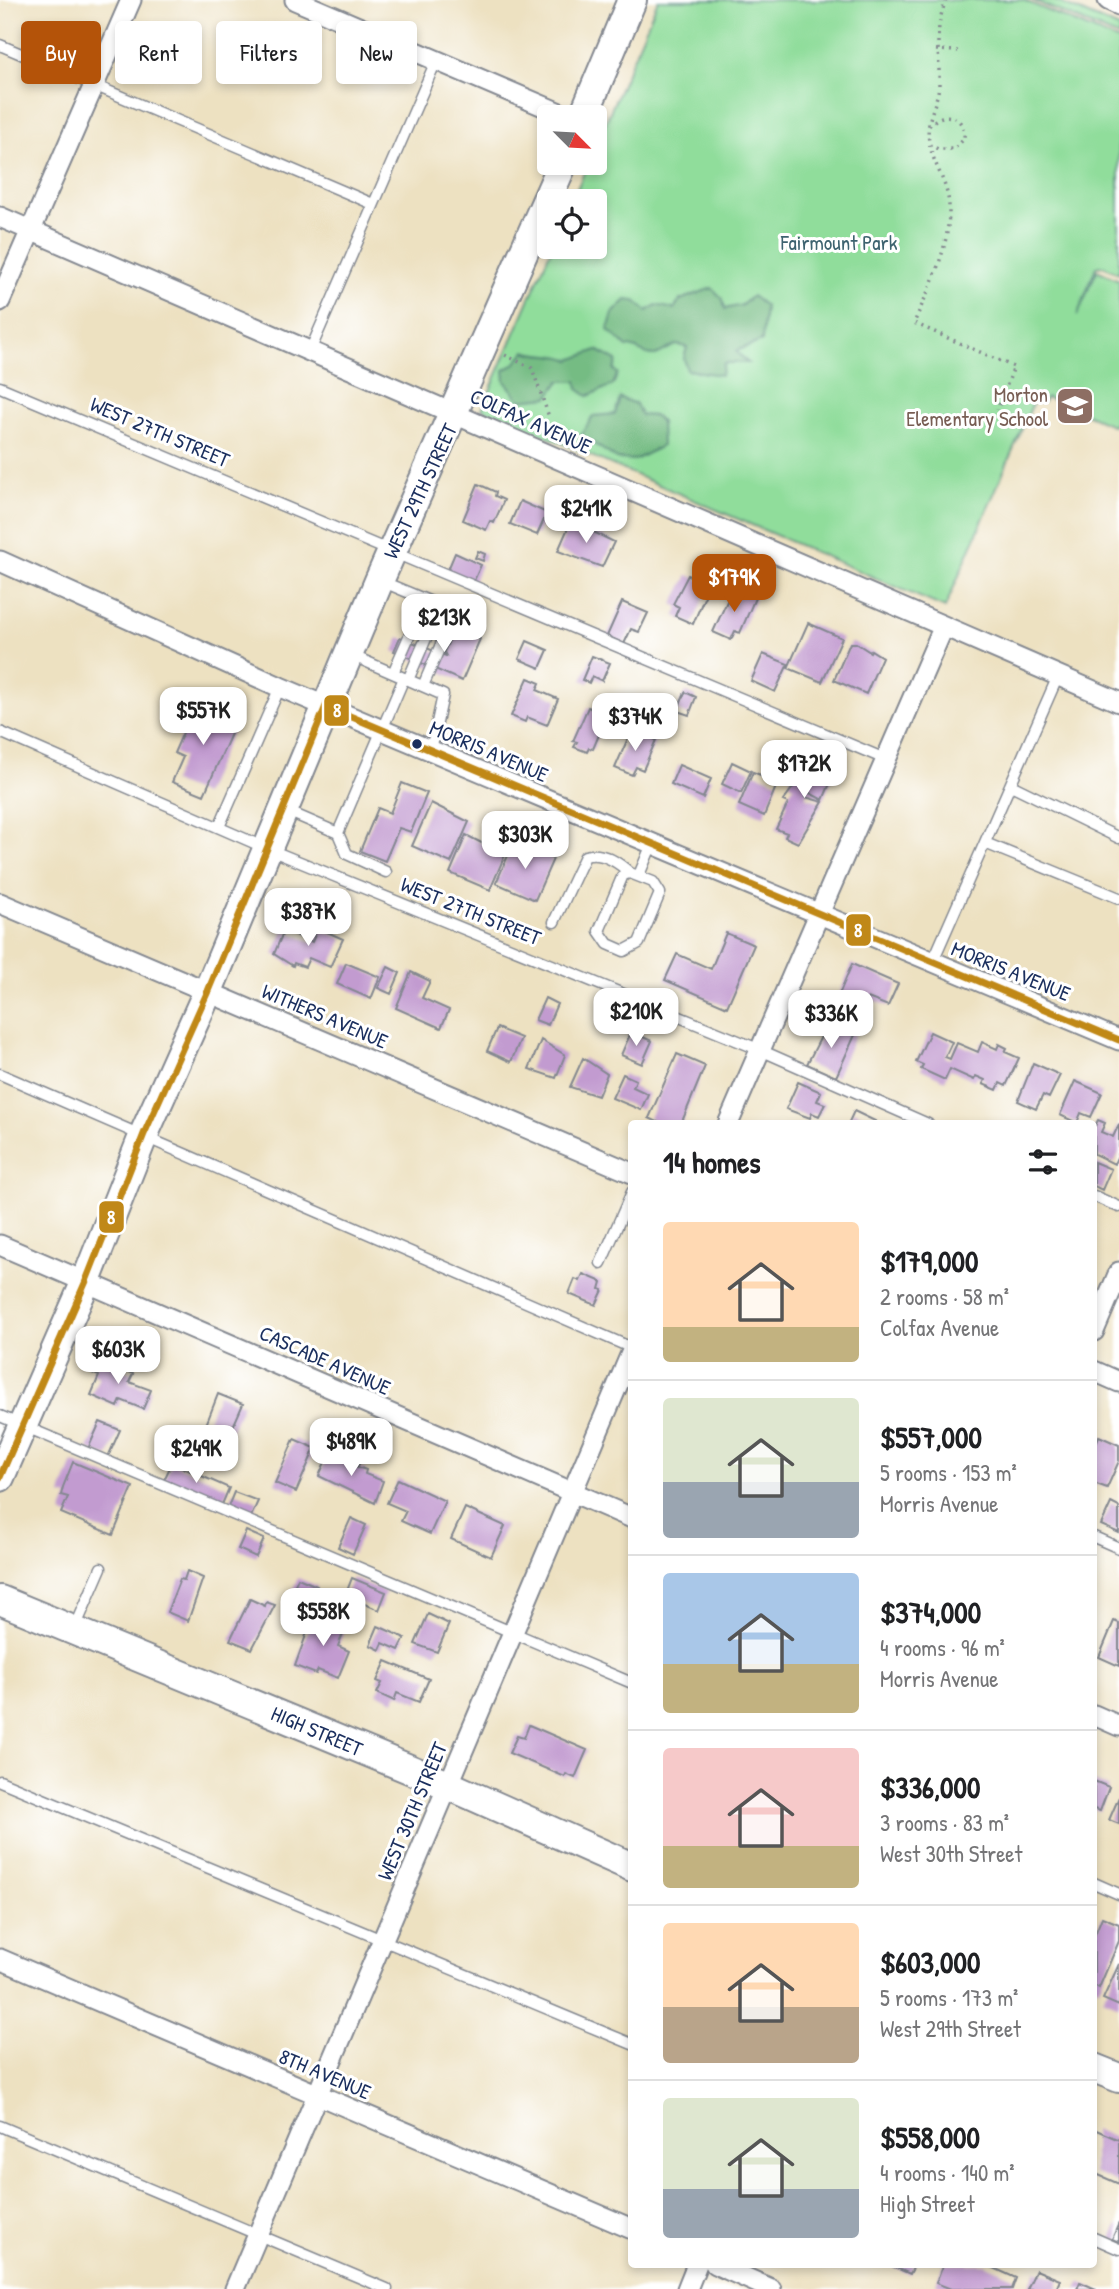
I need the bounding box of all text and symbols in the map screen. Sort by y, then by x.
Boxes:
chip: Buy [21,21,101,84]
chip: Rent [115,21,202,84]
chip: Filters [216,21,322,84]
chip: New [336,21,417,84]
north arrow [537,105,607,175]
map controls [537,105,607,259]
button: locate [537,189,607,259]
park label: Fairmount Park [780,228,898,257]
place label: Morton Elementary School [906,380,1048,433]
street label: COLFAX AVENUE [466,381,596,461]
school or university icon: Morton Elementary School [1054,385,1096,427]
street label: WEST 27TH STREET [86,390,235,475]
street label: WEST 29TH STREET [376,418,464,563]
pin: $241K [537,486,635,545]
text: $241K [560,492,612,523]
pin: $179K [685,554,783,614]
text: $179K [708,561,760,592]
pin: $213K [395,594,493,654]
text: $213K [417,601,471,632]
pin: $557K [154,688,252,747]
text: $557K [176,694,230,725]
line badge: 8 [323,694,350,727]
pin: $374K [586,694,684,753]
text: 8 [333,697,341,723]
text: $374K [608,700,662,731]
street label: MORRIS AVENUE [425,713,553,789]
unlabelled marker [410,737,424,751]
pin: $172K [755,740,853,800]
text: $172K [777,747,831,778]
pin: $303K [476,812,574,871]
text: $303K [498,818,552,849]
street label: WEST 27TH STREET [397,870,546,953]
pin: $387K [259,888,357,948]
text: $387K [280,895,336,926]
line badge: 8 [845,913,872,947]
text: 8 [854,917,862,943]
street label: MORRIS AVENUE [947,934,1075,1008]
street label: WITHERS AVENUE [258,976,392,1056]
pin: $210K [587,988,685,1048]
pin: $336K [782,990,880,1050]
text: $210K [609,995,663,1026]
text: $336K [804,997,858,1028]
text: 14 homes [663,1142,761,1182]
icon: filters [1024,1143,1062,1181]
line badge: 8 [98,1200,125,1234]
text: 8 [107,1204,115,1230]
text: $179,000 [880,1241,978,1281]
icon: home [719,1250,803,1334]
text: 2 rooms · 58 m² [880,1281,1009,1312]
text: Colfax Avenue [880,1312,999,1343]
street label: CASCADE AVENUE [255,1318,395,1402]
pin: $603K [69,1326,167,1386]
text: $603K [91,1333,145,1364]
text: $557,000 [880,1417,982,1457]
pin: $489K [302,1418,400,1478]
text: $489K [326,1425,376,1456]
pin: $249K [147,1426,245,1485]
icon: home [719,1426,803,1510]
text: $249K [170,1432,222,1463]
text: 5 rooms · 153 m² [880,1457,1017,1488]
text: Morris Avenue [880,1488,998,1519]
pin: $558K [274,1588,372,1648]
text: $374,000 [880,1592,981,1632]
text: $558K [296,1595,350,1626]
icon: home [719,1601,803,1685]
text: 4 rooms · 96 m² [880,1632,1005,1663]
text: Morris Avenue [880,1663,998,1694]
street label: HIGH STREET [267,1699,368,1764]
street label: WEST 30TH STREET [370,1737,455,1884]
text: $336,000 [880,1767,980,1807]
icon: home [719,1776,803,1860]
text: 3 rooms · 83 m² [880,1807,1009,1838]
text: West 30th Street [880,1838,1022,1869]
text: $603,000 [880,1942,980,1982]
icon: home [719,1951,803,2035]
text: 5 rooms · 173 m² [880,1982,1018,2013]
text: West 29th Street [880,2013,1021,2044]
street label: 8TH AVENUE [275,2042,375,2106]
text: $558,000 [880,2117,980,2157]
icon: home [719,2126,803,2210]
text: 4 rooms · 140 m² [880,2157,1014,2188]
text: High Street [880,2188,975,2219]

